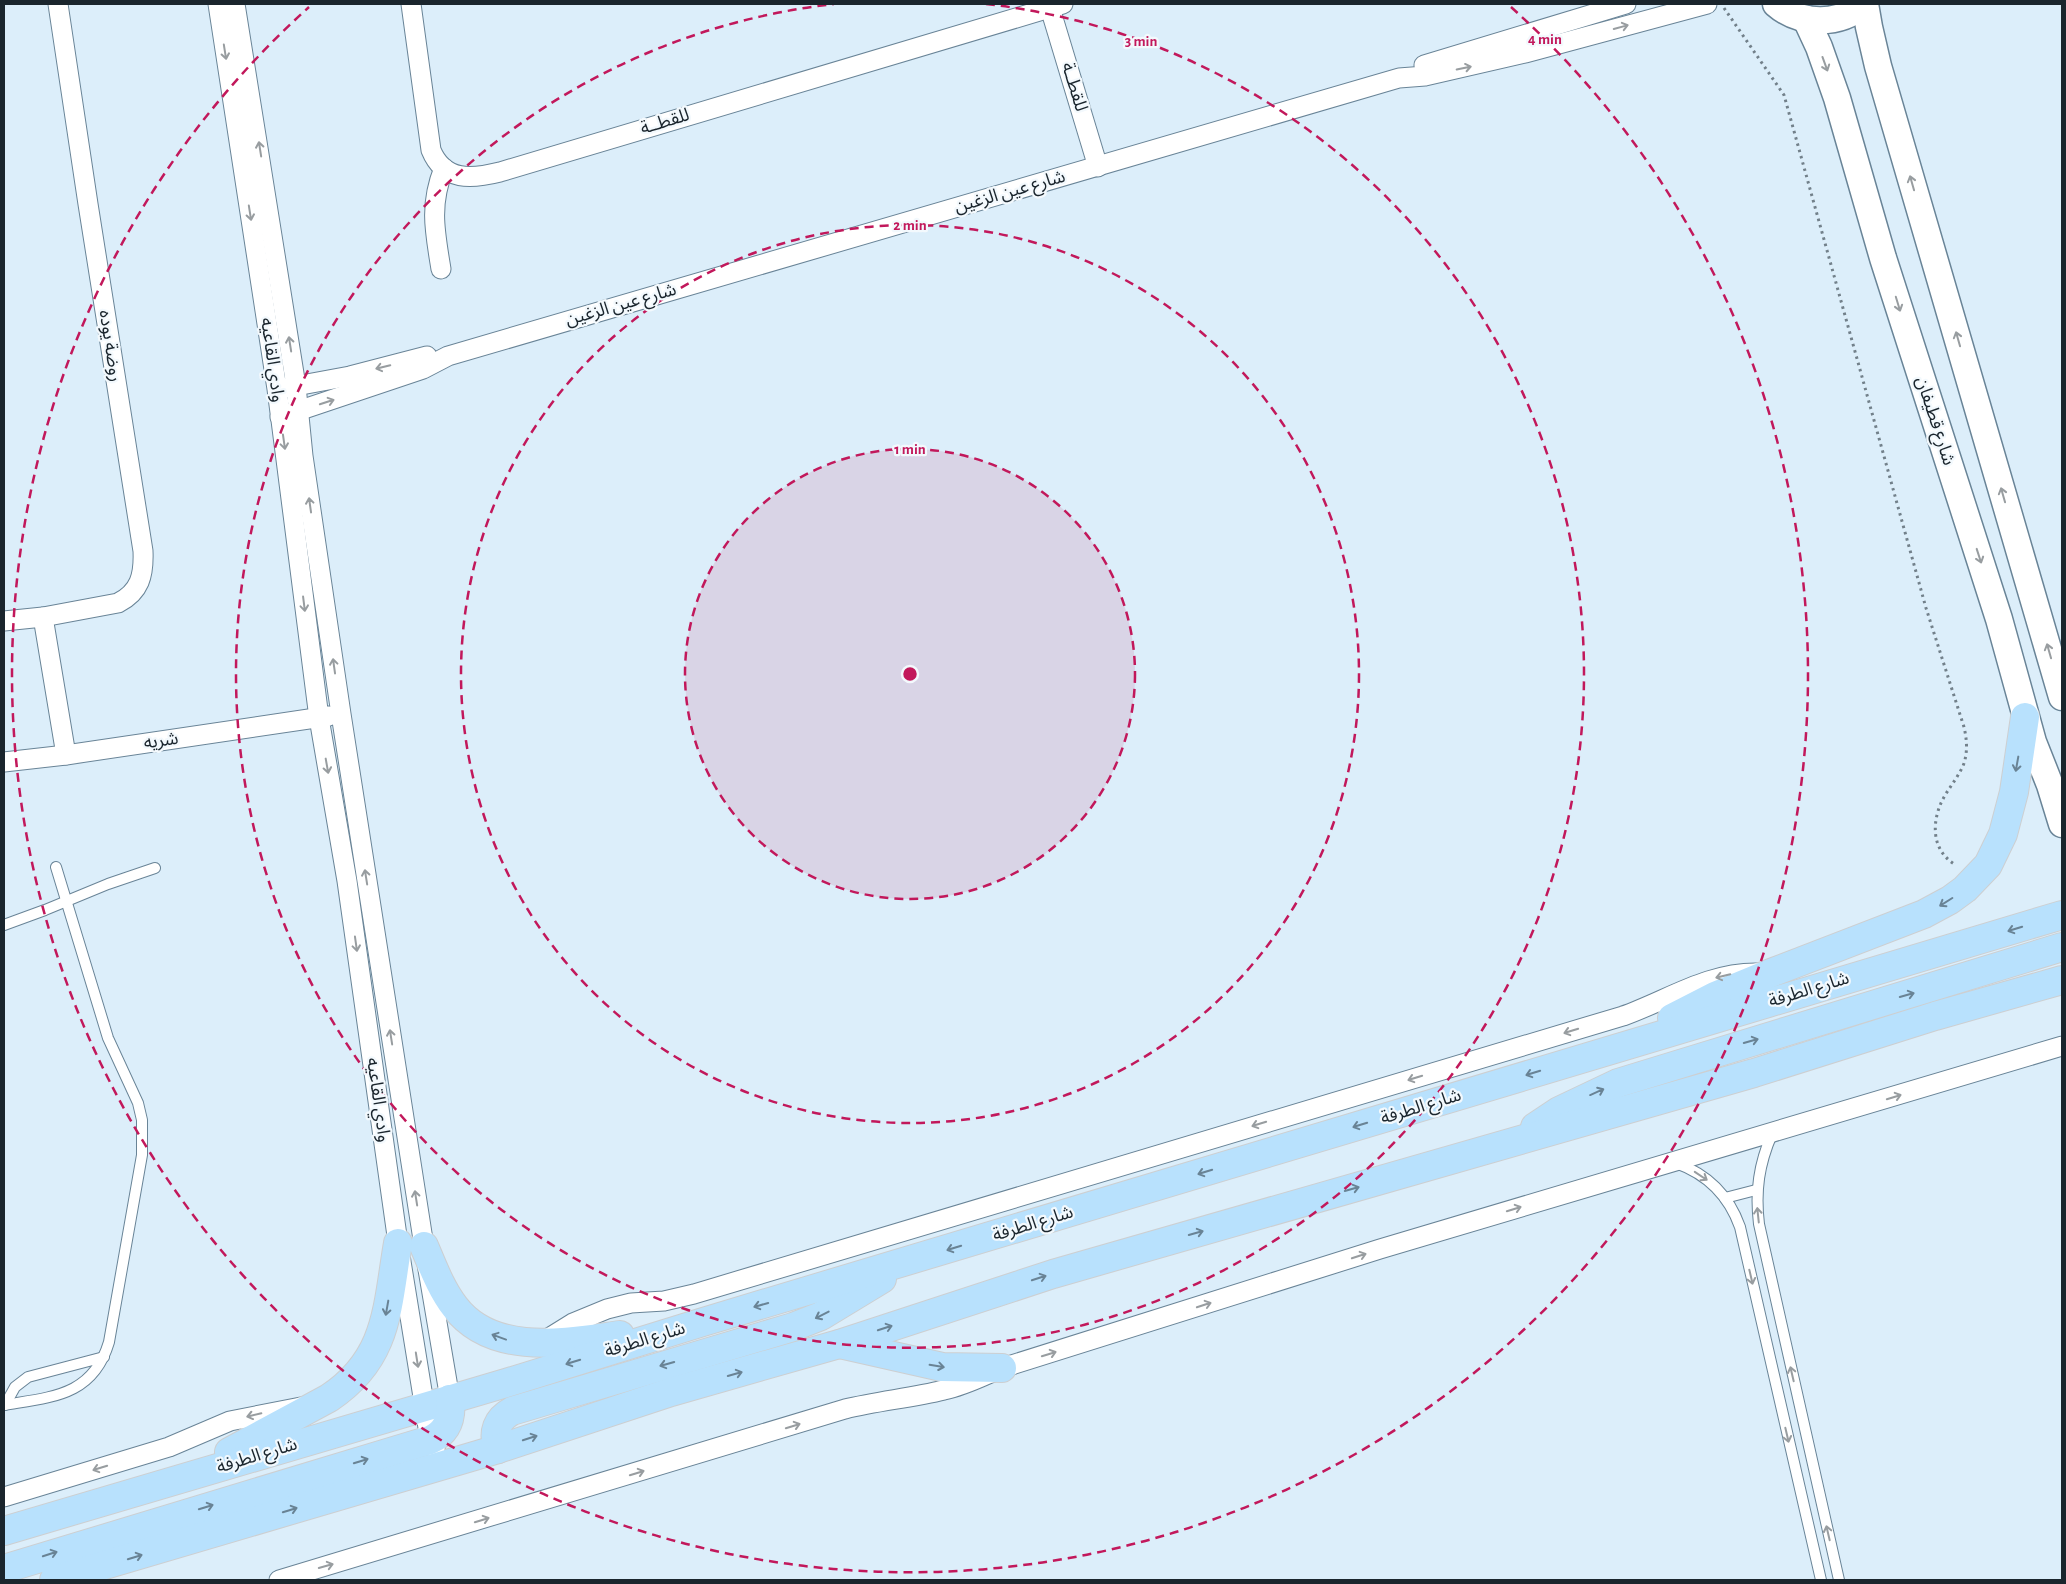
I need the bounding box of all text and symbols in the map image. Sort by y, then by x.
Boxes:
one-way arrow [1613,22,1629,31]
text: 4 min [1528,32,1562,47]
text: 3 min [1125,34,1157,49]
one-way arrow [220,44,230,60]
one-way arrow [1821,56,1830,71]
street label: للقطــة [1058,60,1090,114]
one-way arrow [1456,62,1472,72]
street label: للقطــة [638,106,692,138]
one-way arrow [254,141,264,157]
street label: شارع عين الزغين [952,168,1069,220]
one-way arrow [1907,175,1917,191]
one-way arrow [245,204,255,220]
text: 2 min [893,218,927,233]
street label: شارع عين الزغين [563,281,680,333]
one-way arrow [1893,296,1903,312]
street label: روضة يوده [94,309,125,383]
street label: وادي القاعيه [254,317,287,404]
one-way arrow [1952,331,1962,347]
one-way arrow [284,336,294,352]
one-way arrow [375,363,391,373]
street label: شارع قطيفان [1908,374,1958,469]
one-way arrow [318,397,334,407]
one-way arrow [279,434,289,450]
text: 1 min [894,442,926,457]
one-way arrow [1998,487,2008,503]
one-way arrow [305,497,315,513]
one-way arrow [1974,548,1984,564]
one-way arrow [299,595,309,611]
one-way arrow [2043,643,2053,659]
one-way arrow [328,658,338,674]
centre of rings [901,665,919,683]
street label: شريه [142,730,180,753]
one-way arrow [2011,756,2021,772]
one-way arrow [322,758,332,774]
one-way arrow [361,869,371,885]
one-way arrow [1939,898,1953,908]
one-way arrow [2008,924,2024,934]
one-way arrow [351,935,361,951]
street label: شارع الطرفة [1767,969,1853,1015]
one-way arrow [1715,972,1731,982]
one-way arrow [1899,989,1915,999]
one-way arrow [1563,1027,1579,1037]
one-way arrow [386,1030,396,1046]
one-way arrow [1743,1035,1759,1045]
street label: وادي القاعيه [360,1057,393,1144]
one-way arrow [1525,1069,1541,1079]
one-way arrow [1407,1073,1423,1083]
street label: شارع الطرفة [1379,1086,1465,1132]
one-way arrow [1589,1086,1604,1096]
one-way arrow [1886,1091,1902,1101]
one-way arrow [1252,1120,1268,1130]
one-way arrow [1353,1121,1369,1131]
one-way arrow [1197,1168,1213,1178]
one-way arrow [1694,1171,1708,1181]
one-way arrow [1343,1183,1359,1193]
one-way arrow [411,1190,421,1206]
street label: شارع الطرفة [991,1203,1077,1249]
one-way arrow [1506,1203,1522,1213]
one-way arrow [1753,1208,1763,1224]
one-way arrow [1187,1228,1203,1238]
one-way arrow [947,1243,963,1253]
one-way arrow [1350,1251,1366,1261]
one-way arrow [1747,1268,1756,1284]
one-way arrow [1031,1273,1047,1283]
one-way arrow [382,1300,392,1316]
one-way arrow [1195,1300,1211,1310]
one-way arrow [753,1301,769,1311]
one-way arrow [815,1311,830,1320]
street label: شارع الطرفة [603,1319,689,1365]
one-way arrow [877,1323,893,1333]
one-way arrow [492,1332,508,1341]
one-way arrow [1040,1349,1056,1358]
one-way arrow [412,1352,422,1368]
one-way arrow [566,1358,582,1368]
one-way arrow [660,1360,676,1370]
one-way arrow [929,1361,945,1371]
one-way arrow [1787,1367,1796,1383]
one-way arrow [727,1368,743,1378]
one-way arrow [246,1411,262,1420]
one-way arrow [785,1421,801,1431]
one-way arrow [1783,1427,1792,1443]
one-way arrow [522,1433,538,1443]
street label: شارع الطرفة [215,1435,301,1481]
one-way arrow [353,1455,369,1465]
one-way arrow [93,1463,109,1473]
one-way arrow [629,1468,645,1477]
one-way arrow [197,1502,213,1512]
one-way arrow [282,1504,298,1514]
one-way arrow [473,1514,489,1524]
one-way arrow [1823,1525,1832,1541]
one-way arrow [42,1548,58,1558]
one-way arrow [126,1551,142,1561]
one-way arrow [318,1561,334,1571]

